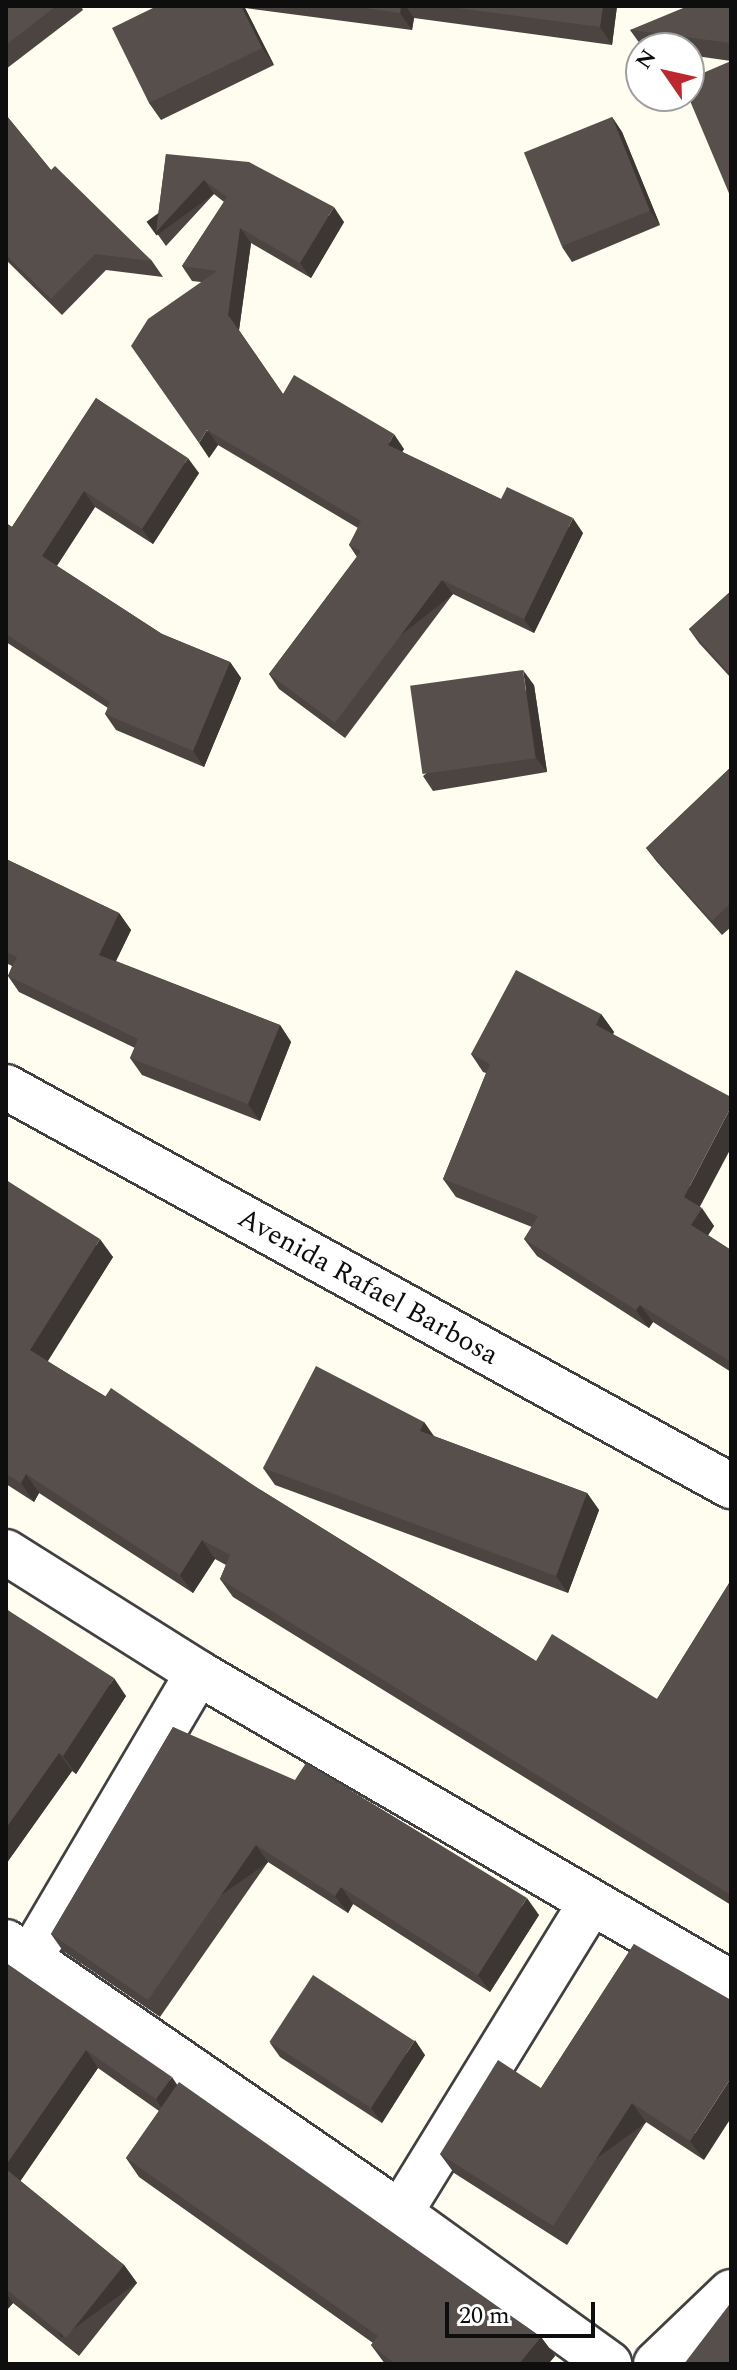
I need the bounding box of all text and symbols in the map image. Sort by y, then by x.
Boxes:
north arrow [625,32,705,112]
text: N [628,43,665,76]
street label: Avenida Rafael Barbosa [232,1201,504,1373]
scale bar [449,2286,599,2336]
text: 20 m [459,2298,510,2334]

